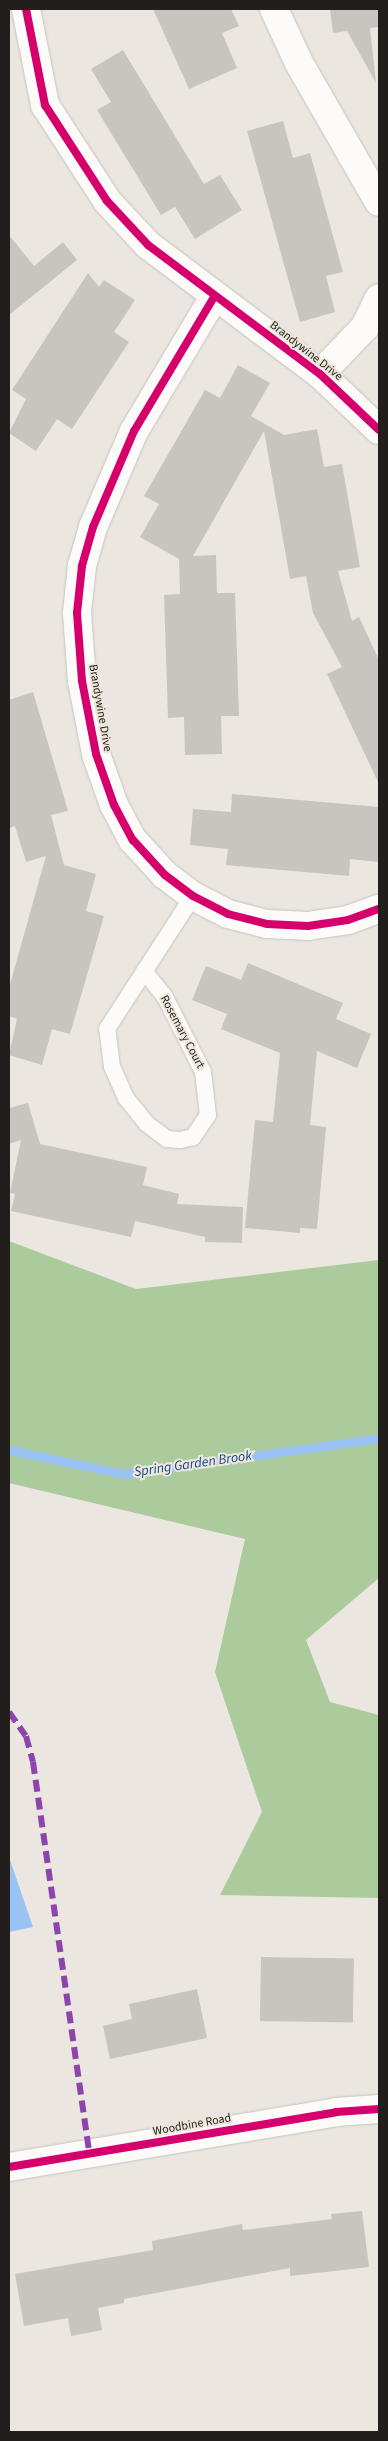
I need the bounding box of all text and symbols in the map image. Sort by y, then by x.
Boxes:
street label: Brandywine Drive [267,318,345,384]
street label: Brandywine Drive [85,663,115,753]
street label: Rosemary Court [157,993,207,1071]
water label: Spring Garden Brook [133,1447,253,1481]
street label: Woodbine Road [152,2111,232,2139]

